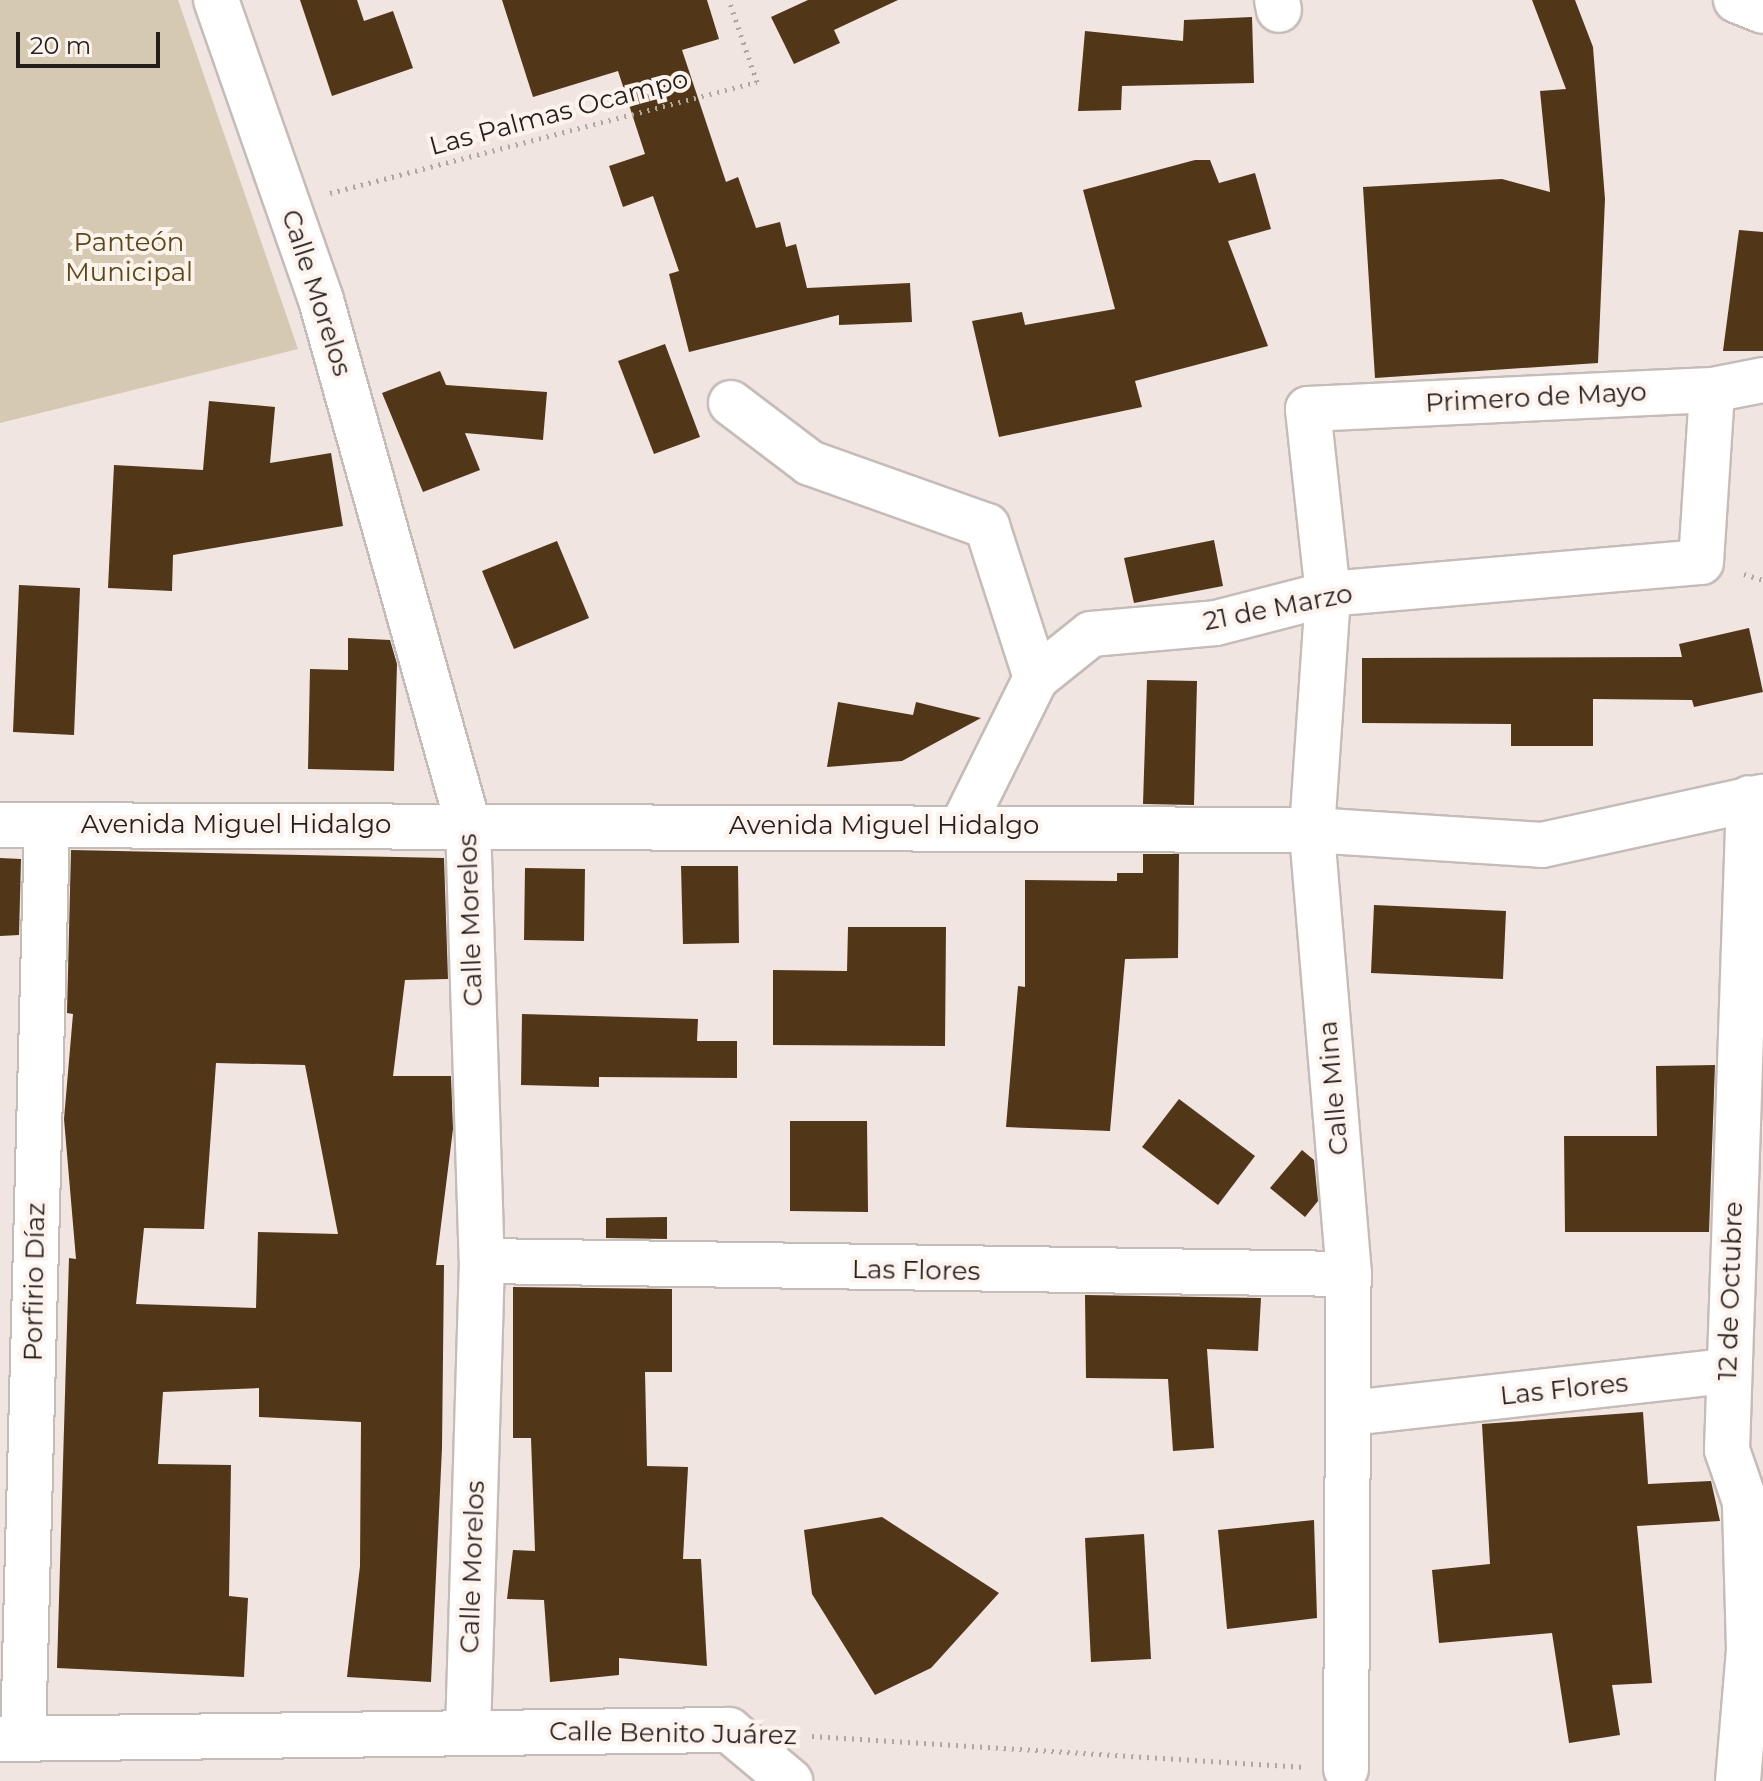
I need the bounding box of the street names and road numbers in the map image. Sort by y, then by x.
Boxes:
street label: Las Palmas Ocampo [426,63,692,163]
street label: Calle Morelos [274,206,358,380]
street label: Primero de Mayo [1425,377,1647,419]
street label: 21 de Marzo [1201,578,1355,638]
street label: Avenida Miguel Hidalgo [81,809,391,841]
street label: Avenida Miguel Hidalgo [729,810,1039,842]
street label: Calle Morelos [452,833,490,1007]
street label: Calle Mina [1313,1019,1355,1157]
street label: 12 de Octubre [1712,1201,1750,1381]
street label: Porfirio Díaz [18,1202,52,1362]
street label: Las Flores [852,1254,980,1288]
street label: Las Flores [1499,1368,1629,1412]
street label: Calle Morelos [454,1480,492,1654]
street label: Calle Benito Juárez [549,1716,797,1752]

